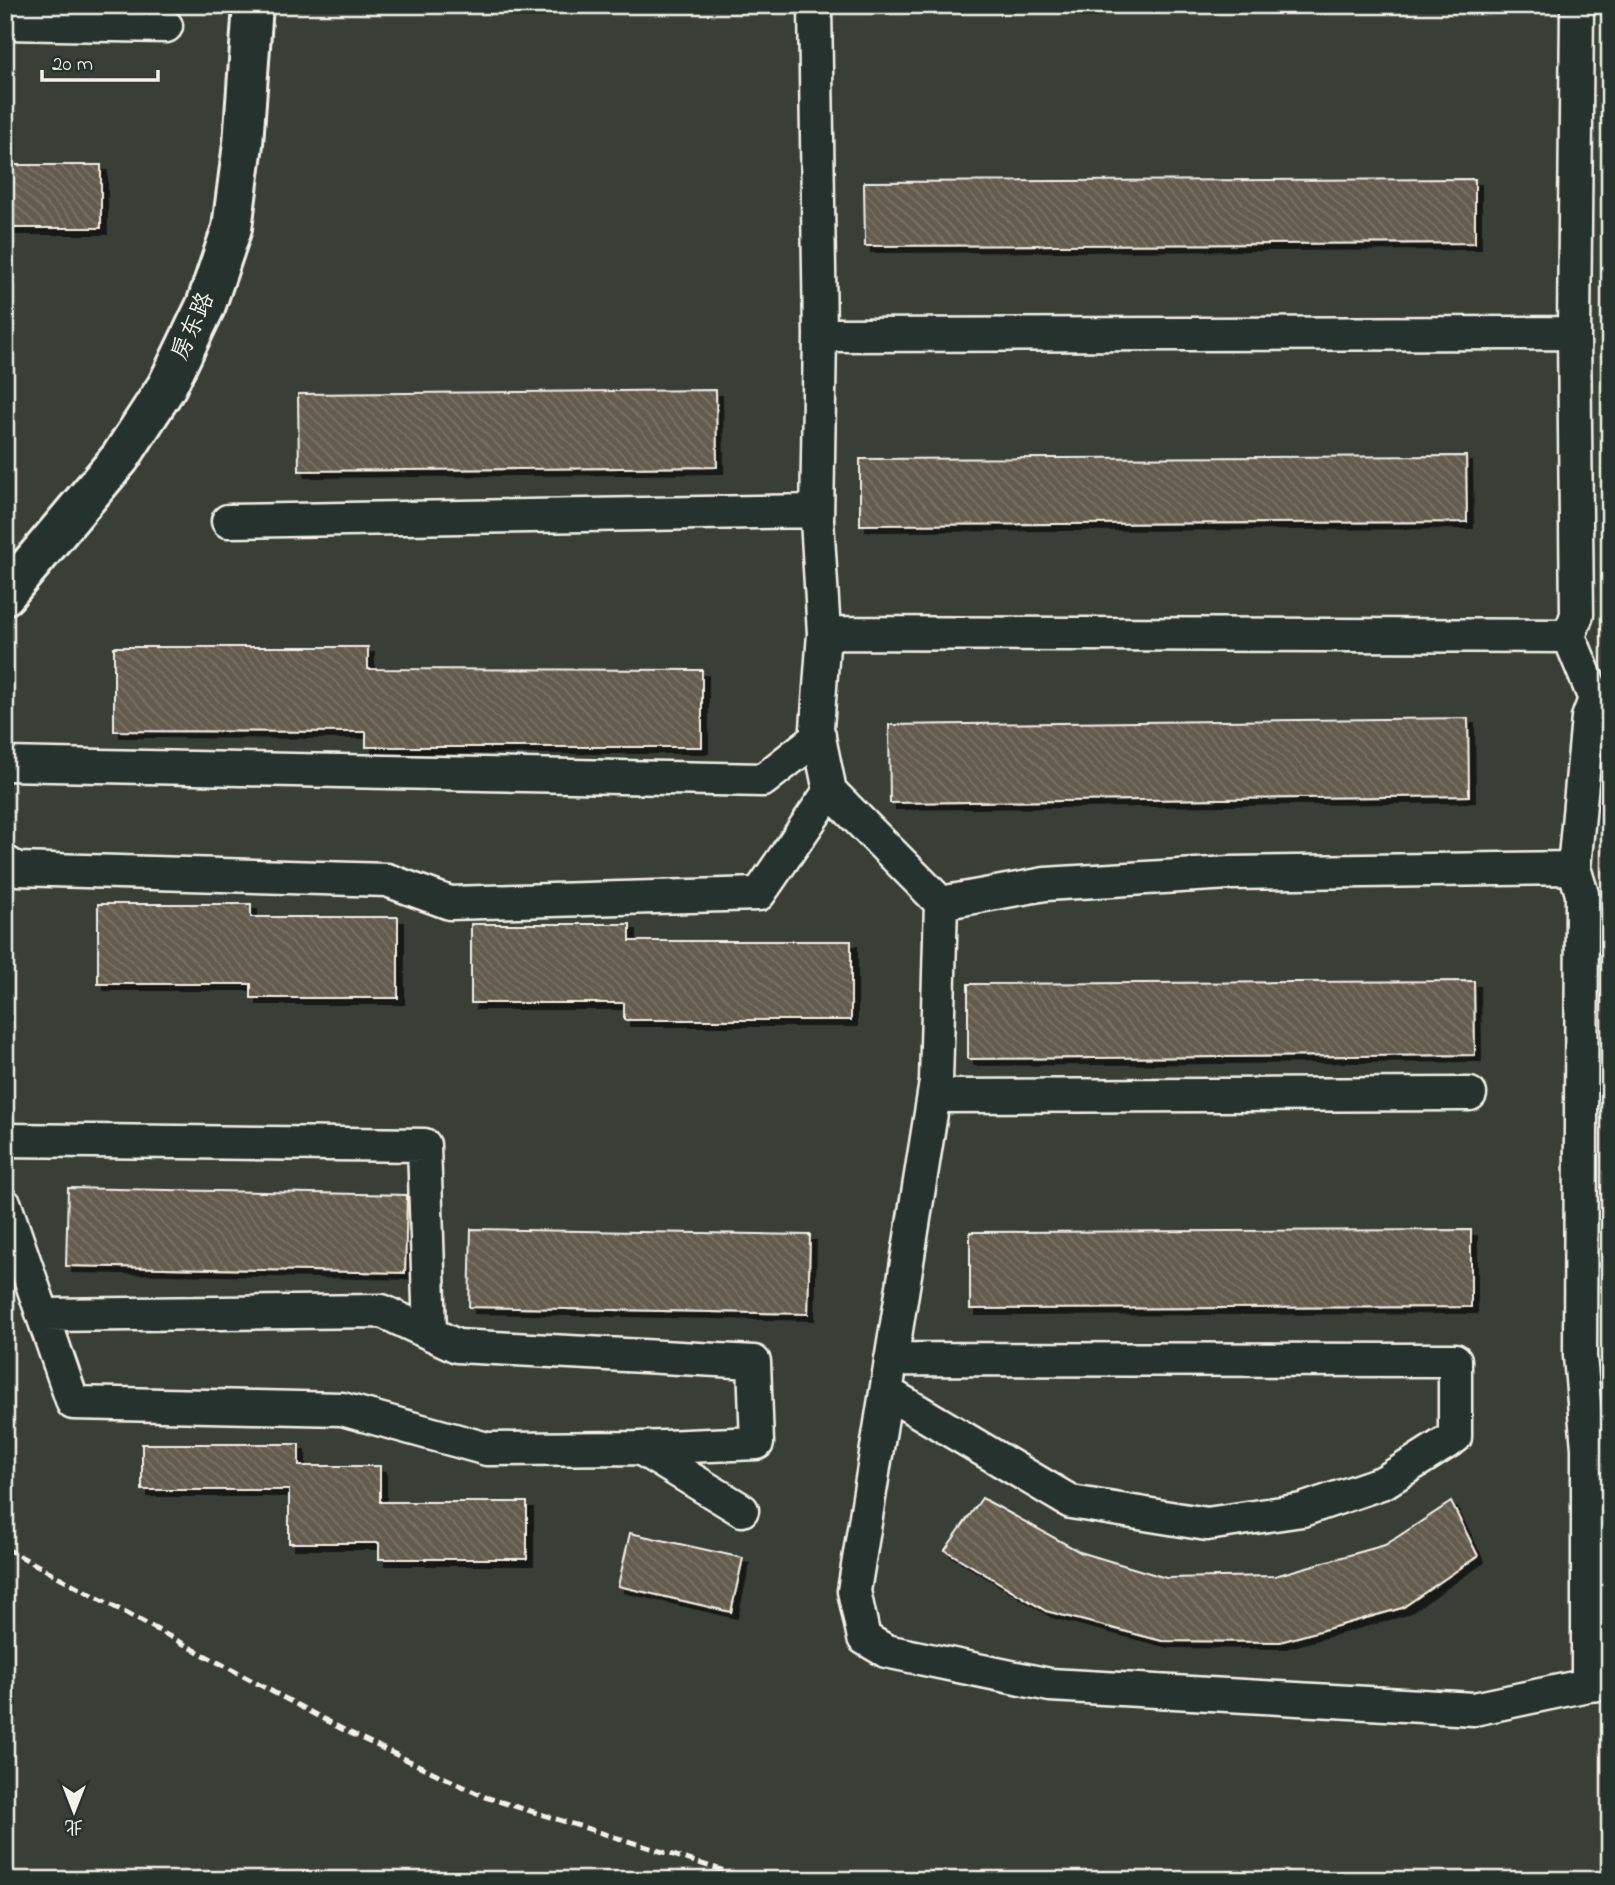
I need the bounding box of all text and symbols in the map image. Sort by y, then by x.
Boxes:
scale bar [42,38,158,82]
text: 20 m [52,50,93,80]
street label: 房东路 [163,287,225,367]
north arrow [38,1776,108,1846]
text: 北 [64,1812,84,1839]

